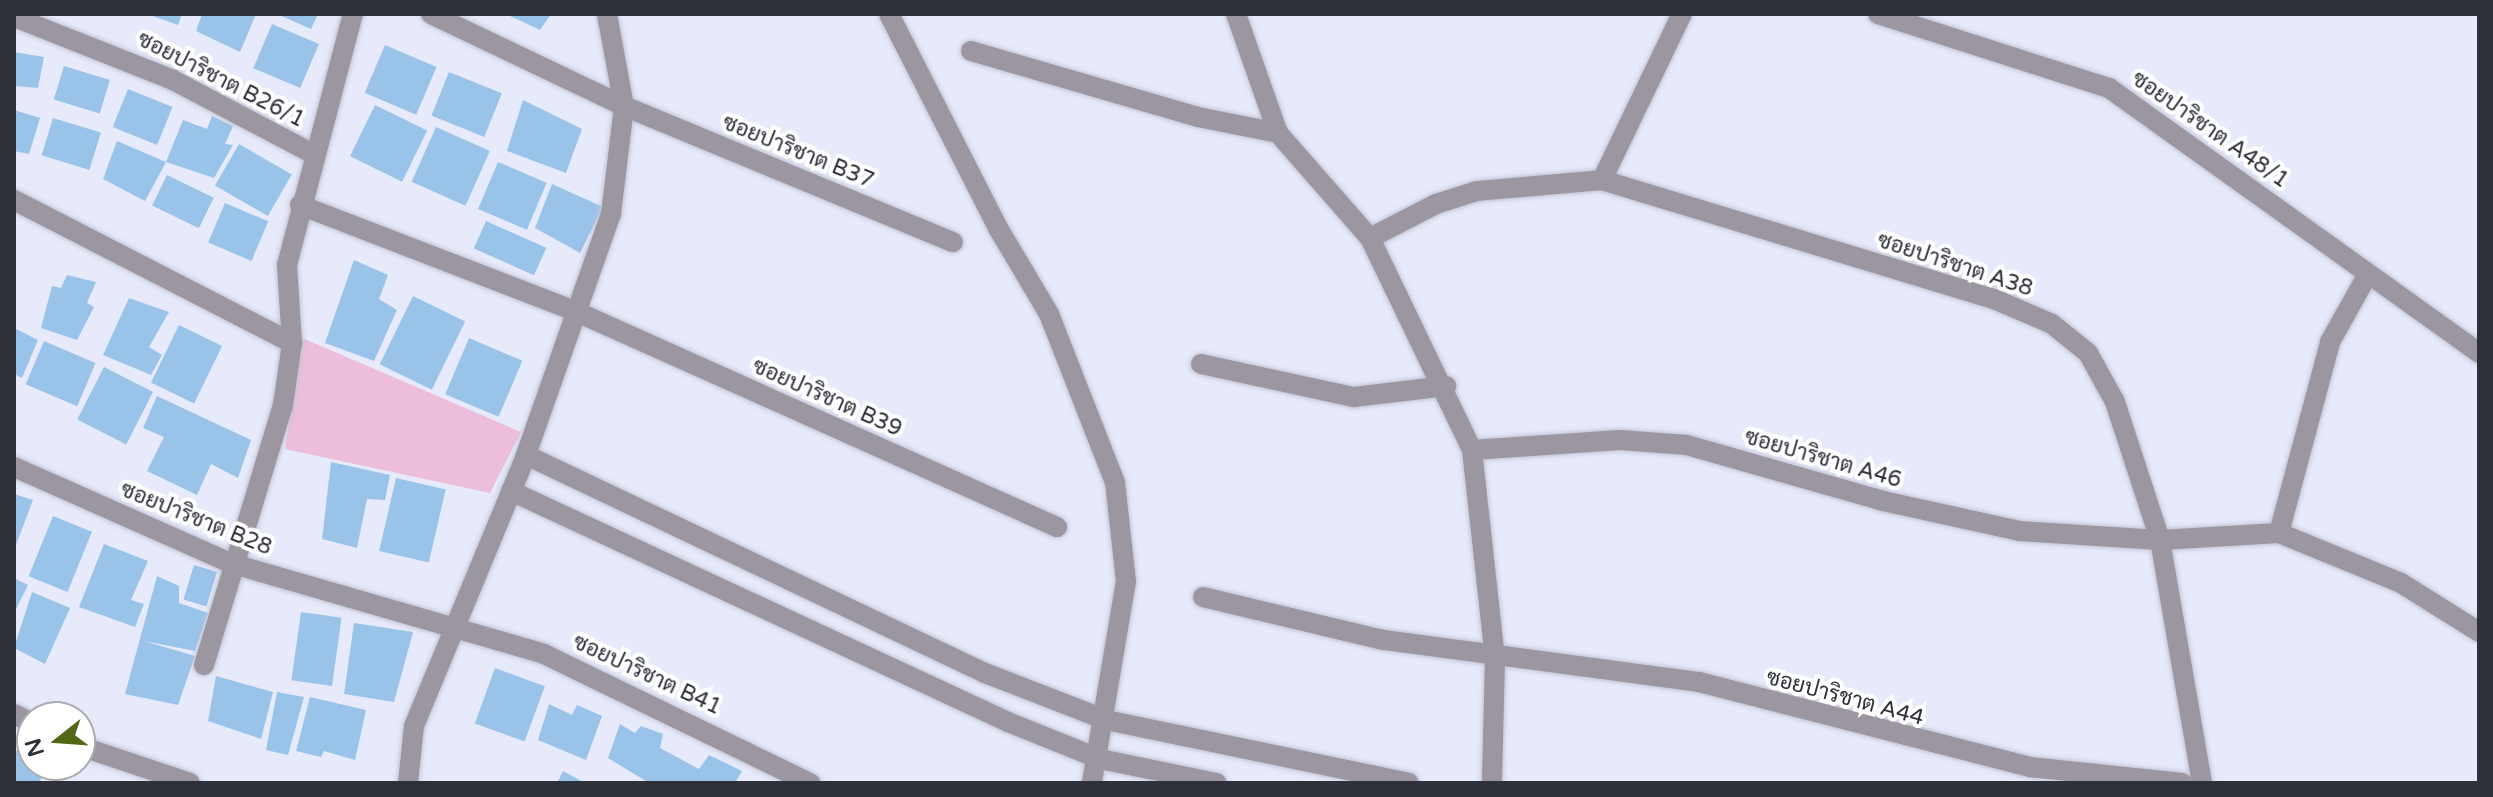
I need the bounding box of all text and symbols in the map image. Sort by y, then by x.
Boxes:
street label: ซอยปาริชาต B26/1 [133,26,309,134]
street label: ซอยปาริชาต A48/1 [2126,66,2294,194]
street label: ซอยปาริชาต B37 [719,110,877,194]
street label: ซอยปาริชาต A38 [1874,227,2036,303]
street label: ซอยปาริชาต B39 [748,353,906,443]
street label: ซอยปาริชาต A46 [1742,424,1904,494]
street label: ซอยปาริชาต B28 [117,477,275,561]
street label: ซอยปาริชาต B41 [569,629,725,721]
street label: ซอยปาริชาต A44 [1763,664,1927,732]
north arrow [16,701,96,781]
text: N [20,735,50,760]

